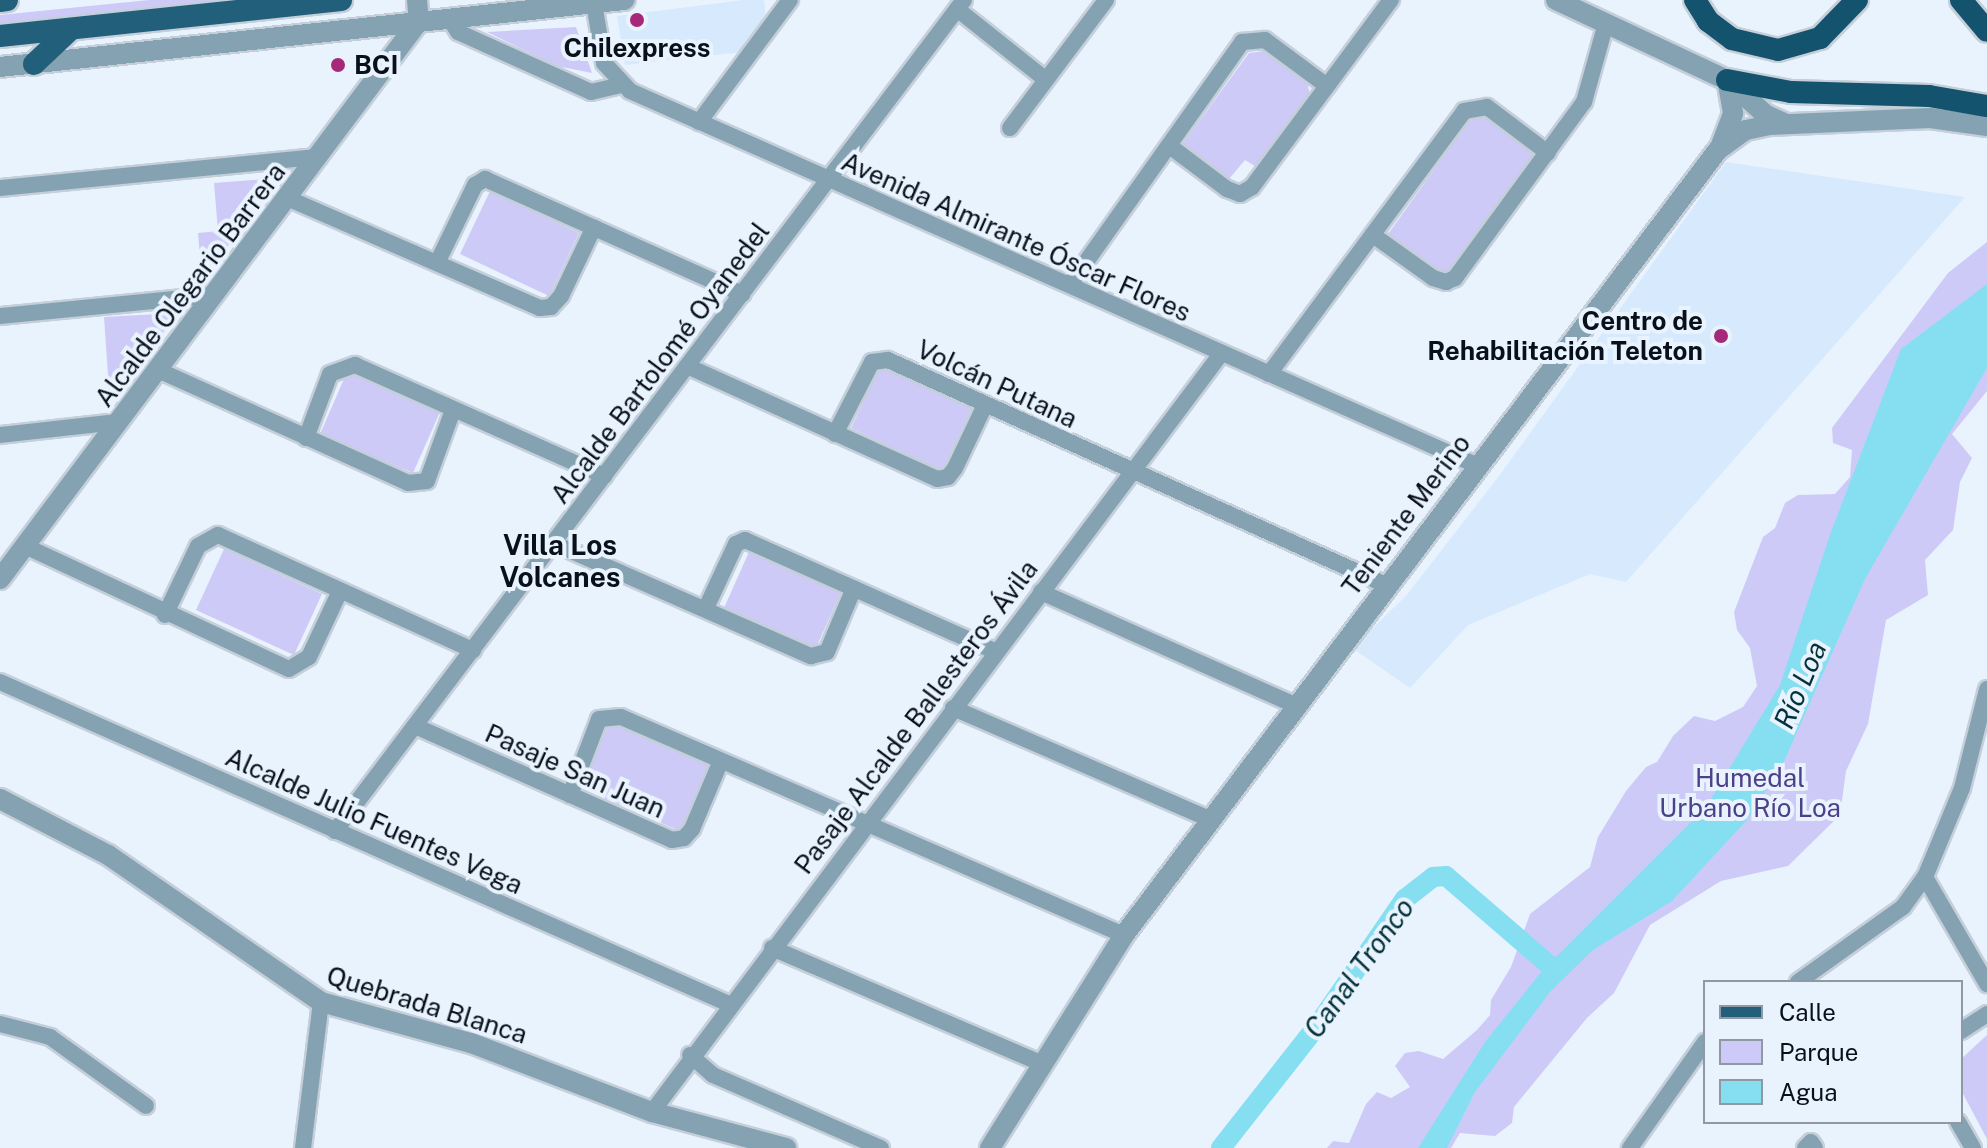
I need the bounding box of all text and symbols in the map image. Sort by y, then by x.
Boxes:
marker: Chilexpress [628,11,646,29]
place label: Chilexpress [564,32,710,64]
place label: BCI [354,49,398,81]
marker: BCI [329,56,347,74]
street label: Avenida Almirante Óscar Flores [837,146,1195,328]
street label: Alcalde Olegario Barrera [88,157,292,413]
street label: Alcalde Bartolomé Oyanedel [544,216,776,510]
place label: Centro de Rehabilitación Teleton [1427,305,1703,366]
marker: Centro de Rehabilitación Teleton [1710,325,1732,347]
street label: Volcán Putana [912,333,1082,435]
street label: Teniente Merino [1335,428,1477,602]
district label: Villa Los Volcanes [499,528,621,594]
street label: Pasaje Alcalde Ballesteros Ávila [788,554,1044,880]
water label: Río Loa [1767,636,1833,734]
street label: Pasaje San Juan [480,717,670,825]
street label: Alcalde Julio Fuentes Vega [220,741,528,901]
park label: Humedal Urbano Río Loa [1659,762,1841,824]
water label: Canal Tronco [1297,891,1421,1045]
street label: Quebrada Blanca [323,960,531,1050]
legend [1703,980,1963,1124]
text: Calle [1779,998,1836,1026]
text: Parque [1779,1038,1858,1066]
text: Agua [1779,1078,1837,1106]

